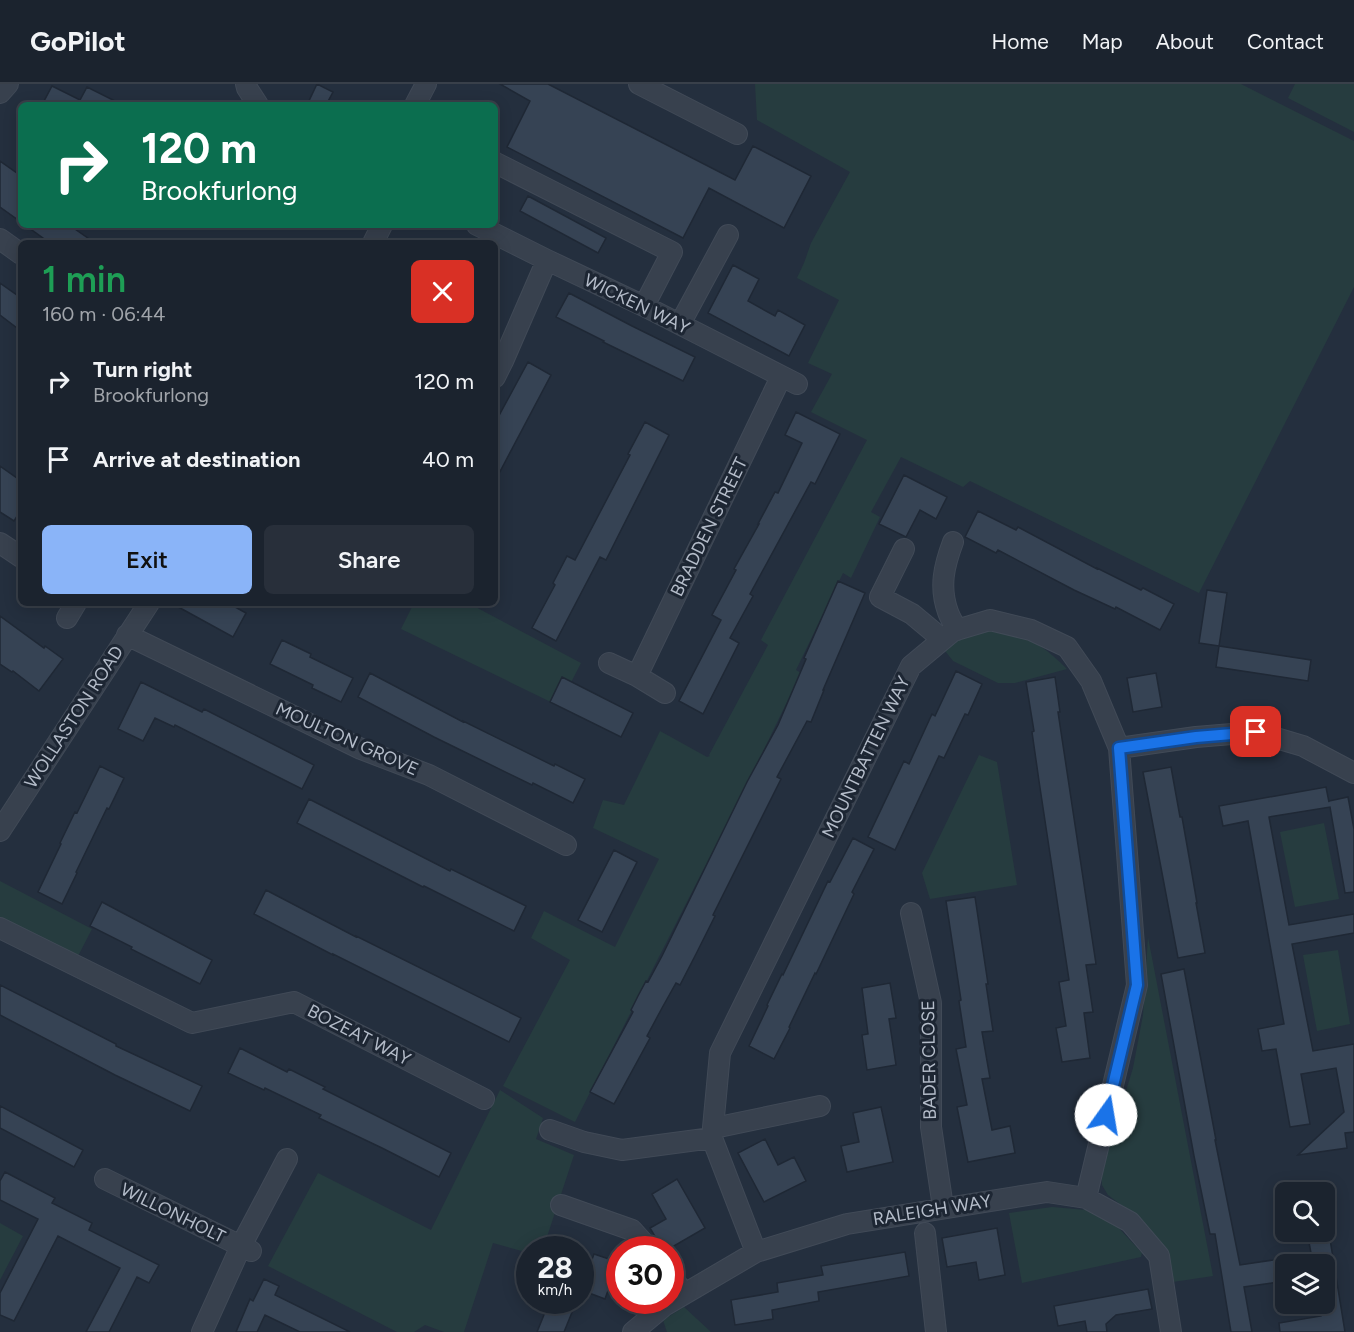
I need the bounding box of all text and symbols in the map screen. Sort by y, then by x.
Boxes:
text: GoPilot [30,24,126,58]
text: Home [992,29,1049,54]
text: Map [1082,29,1123,54]
text: About [1156,29,1214,54]
text: Contact [1247,29,1324,54]
text: 120 m [141,123,257,174]
icon: right [42,126,120,204]
text: Brookfurlong [141,174,298,207]
text: 1 min [42,258,126,301]
button: close [411,260,474,323]
street label: WICKEN WAY [581,269,693,339]
text: 160 m · 06:44 [42,302,165,326]
text: Turn right [93,356,192,383]
icon: right [42,365,75,398]
text: 120 m [414,368,474,395]
text: Brookfurlong [93,383,209,407]
icon: arrive [42,443,75,476]
text: Arrive at destination [93,446,301,473]
text: 40 m [422,446,474,473]
street label: BRADDEN STREET [666,454,752,600]
button: Exit [42,525,252,594]
button: Share [264,525,474,594]
street label: WOLLASTON ROAD [20,642,128,792]
street label: MOUNTBATTEN WAY [817,672,915,841]
street label: MOULTON GROVE [272,698,422,780]
pin [1230,706,1281,757]
icon: arrive [1239,715,1272,748]
street label: BOZEAT WAY [304,1000,414,1071]
street label: BADER CLOSE [917,1000,941,1120]
position arrow [1074,1083,1138,1147]
street label: WILLONHOLT [117,1178,229,1248]
map controls [1275,1182,1335,1314]
button: search [1275,1182,1335,1242]
street label: RALEIGH WAY [871,1190,993,1230]
speed limit sign: 30 [606,1236,684,1314]
text: 28 [537,1249,573,1286]
button: layers [1275,1254,1335,1314]
text: km/h [538,1281,572,1299]

